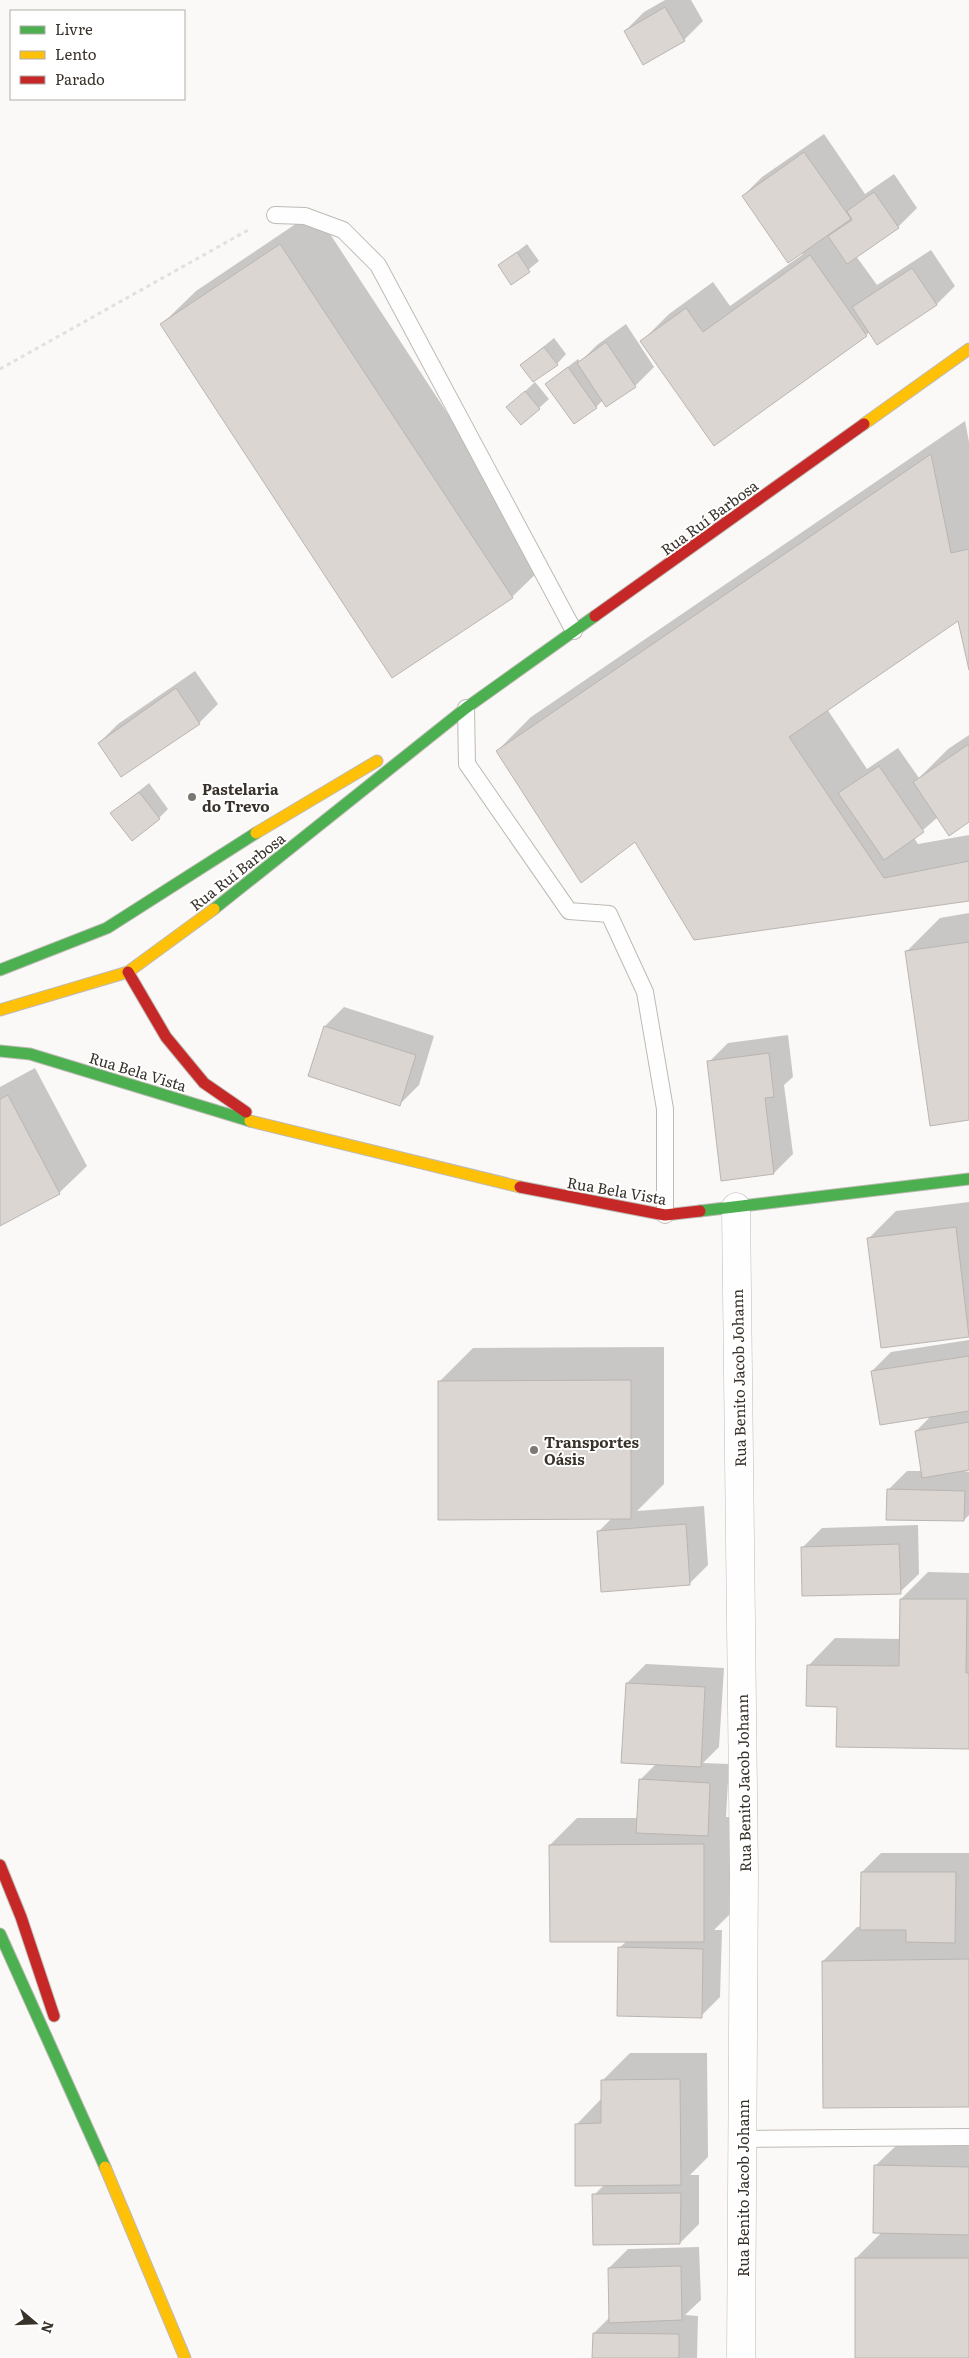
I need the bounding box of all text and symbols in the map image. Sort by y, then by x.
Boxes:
legend [10,10,185,100]
text: Livre [55,17,93,40]
text: Lento [55,42,97,65]
text: Parado [55,67,105,90]
street label: Rua Ruí Barbosa [655,473,763,560]
place label: Pastelaria do Trevo [202,777,279,817]
marker: Pastelaria do Trevo [186,791,198,803]
street label: Rua Ruí Barbosa [184,826,290,916]
street label: Rua Bela Vista [86,1045,190,1097]
street label: Rua Bela Vista [565,1170,670,1210]
street label: Rua Benito Jacob Johann [725,1289,751,1467]
place label: Transportes Oásis [544,1430,639,1470]
marker: Transportes Oásis [528,1444,540,1456]
street label: Rua Benito Jacob Johann [730,1694,756,1872]
street label: Rua Benito Jacob Johann [731,2099,754,2277]
north arrow [10,2298,60,2348]
text: N [37,2319,60,2337]

